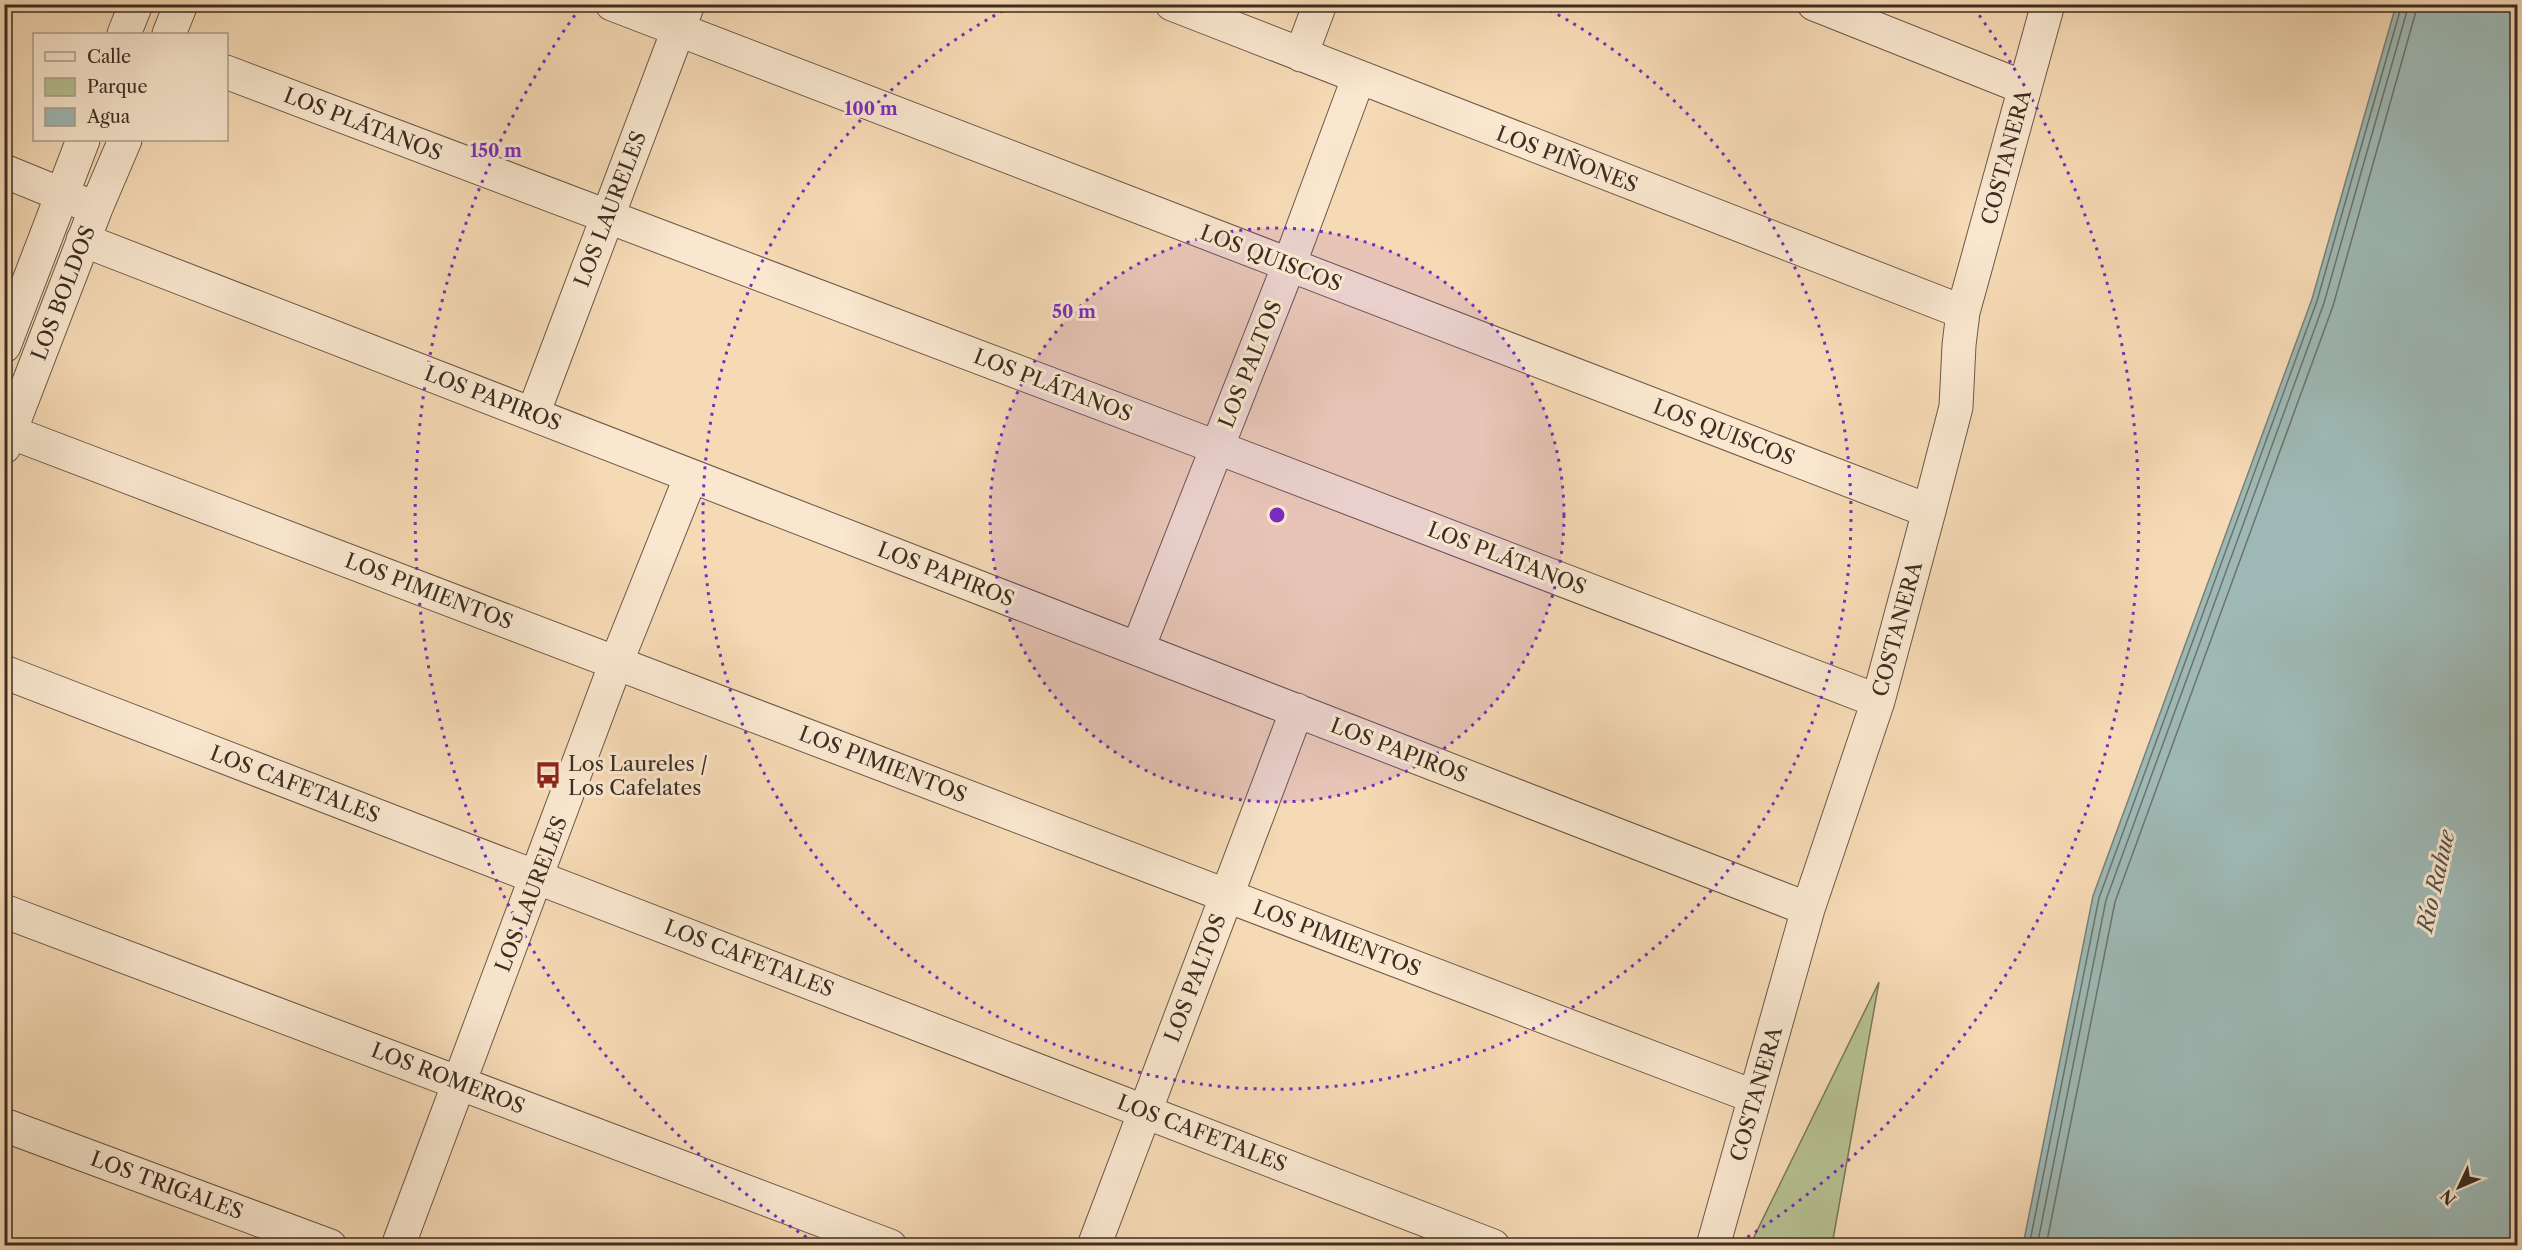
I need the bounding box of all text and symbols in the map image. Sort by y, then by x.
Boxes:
legend [33,33,228,141]
text: Calle [87,46,131,68]
text: Parque [87,76,148,98]
street label: LOS PLÁTANOS [280,82,446,166]
street label: COSTANERA [1976,86,2036,227]
text: 100 m [844,98,898,120]
text: Agua [86,106,131,128]
street label: LOS PIÑONES [1493,120,1641,198]
street label: LOS LAURELES [569,128,651,290]
text: 150 m [470,140,522,162]
street label: LOS QUISCOS [1197,220,1345,296]
street label: LOS BOLDOS [26,222,100,364]
street label: LOS PALTOS [1213,297,1287,431]
text: 50 m [1052,301,1096,323]
street label: LOS PLÁTANOS [970,343,1136,427]
street label: LOS PAPIROS [421,360,565,436]
street label: LOS QUISCOS [1650,394,1798,470]
centre of rings [1267,505,1287,525]
street label: LOS PLÁTANOS [1424,516,1590,600]
street label: LOS PAPIROS [874,536,1018,612]
street label: LOS PIMIENTOS [342,547,516,635]
street label: COSTANERA [1867,558,1927,699]
street label: LOS PAPIROS [1327,712,1471,788]
street label: LOS PIMIENTOS [796,720,970,808]
street label: LOS CAFETALES [207,740,383,828]
place label: Los Laureles / Los Cafelates [568,751,708,800]
bus stop icon: Los Laureles / Los Cafelates [533,760,563,790]
street label: LOS LAURELES [490,813,572,975]
water label: Río Rahue [2411,826,2461,937]
street label: LOS PIMIENTOS [1250,894,1424,982]
street label: LOS PALTOS [1159,910,1231,1046]
street label: LOS CAFETALES [661,914,837,1002]
street label: COSTANERA [1725,1023,1787,1164]
street label: LOS ROMEROS [368,1037,528,1119]
street label: LOS CAFETALES [1114,1089,1290,1177]
street label: LOS TRIGALES [87,1146,247,1224]
north arrow [2429,1157,2489,1217]
text: N [2436,1185,2460,1209]

